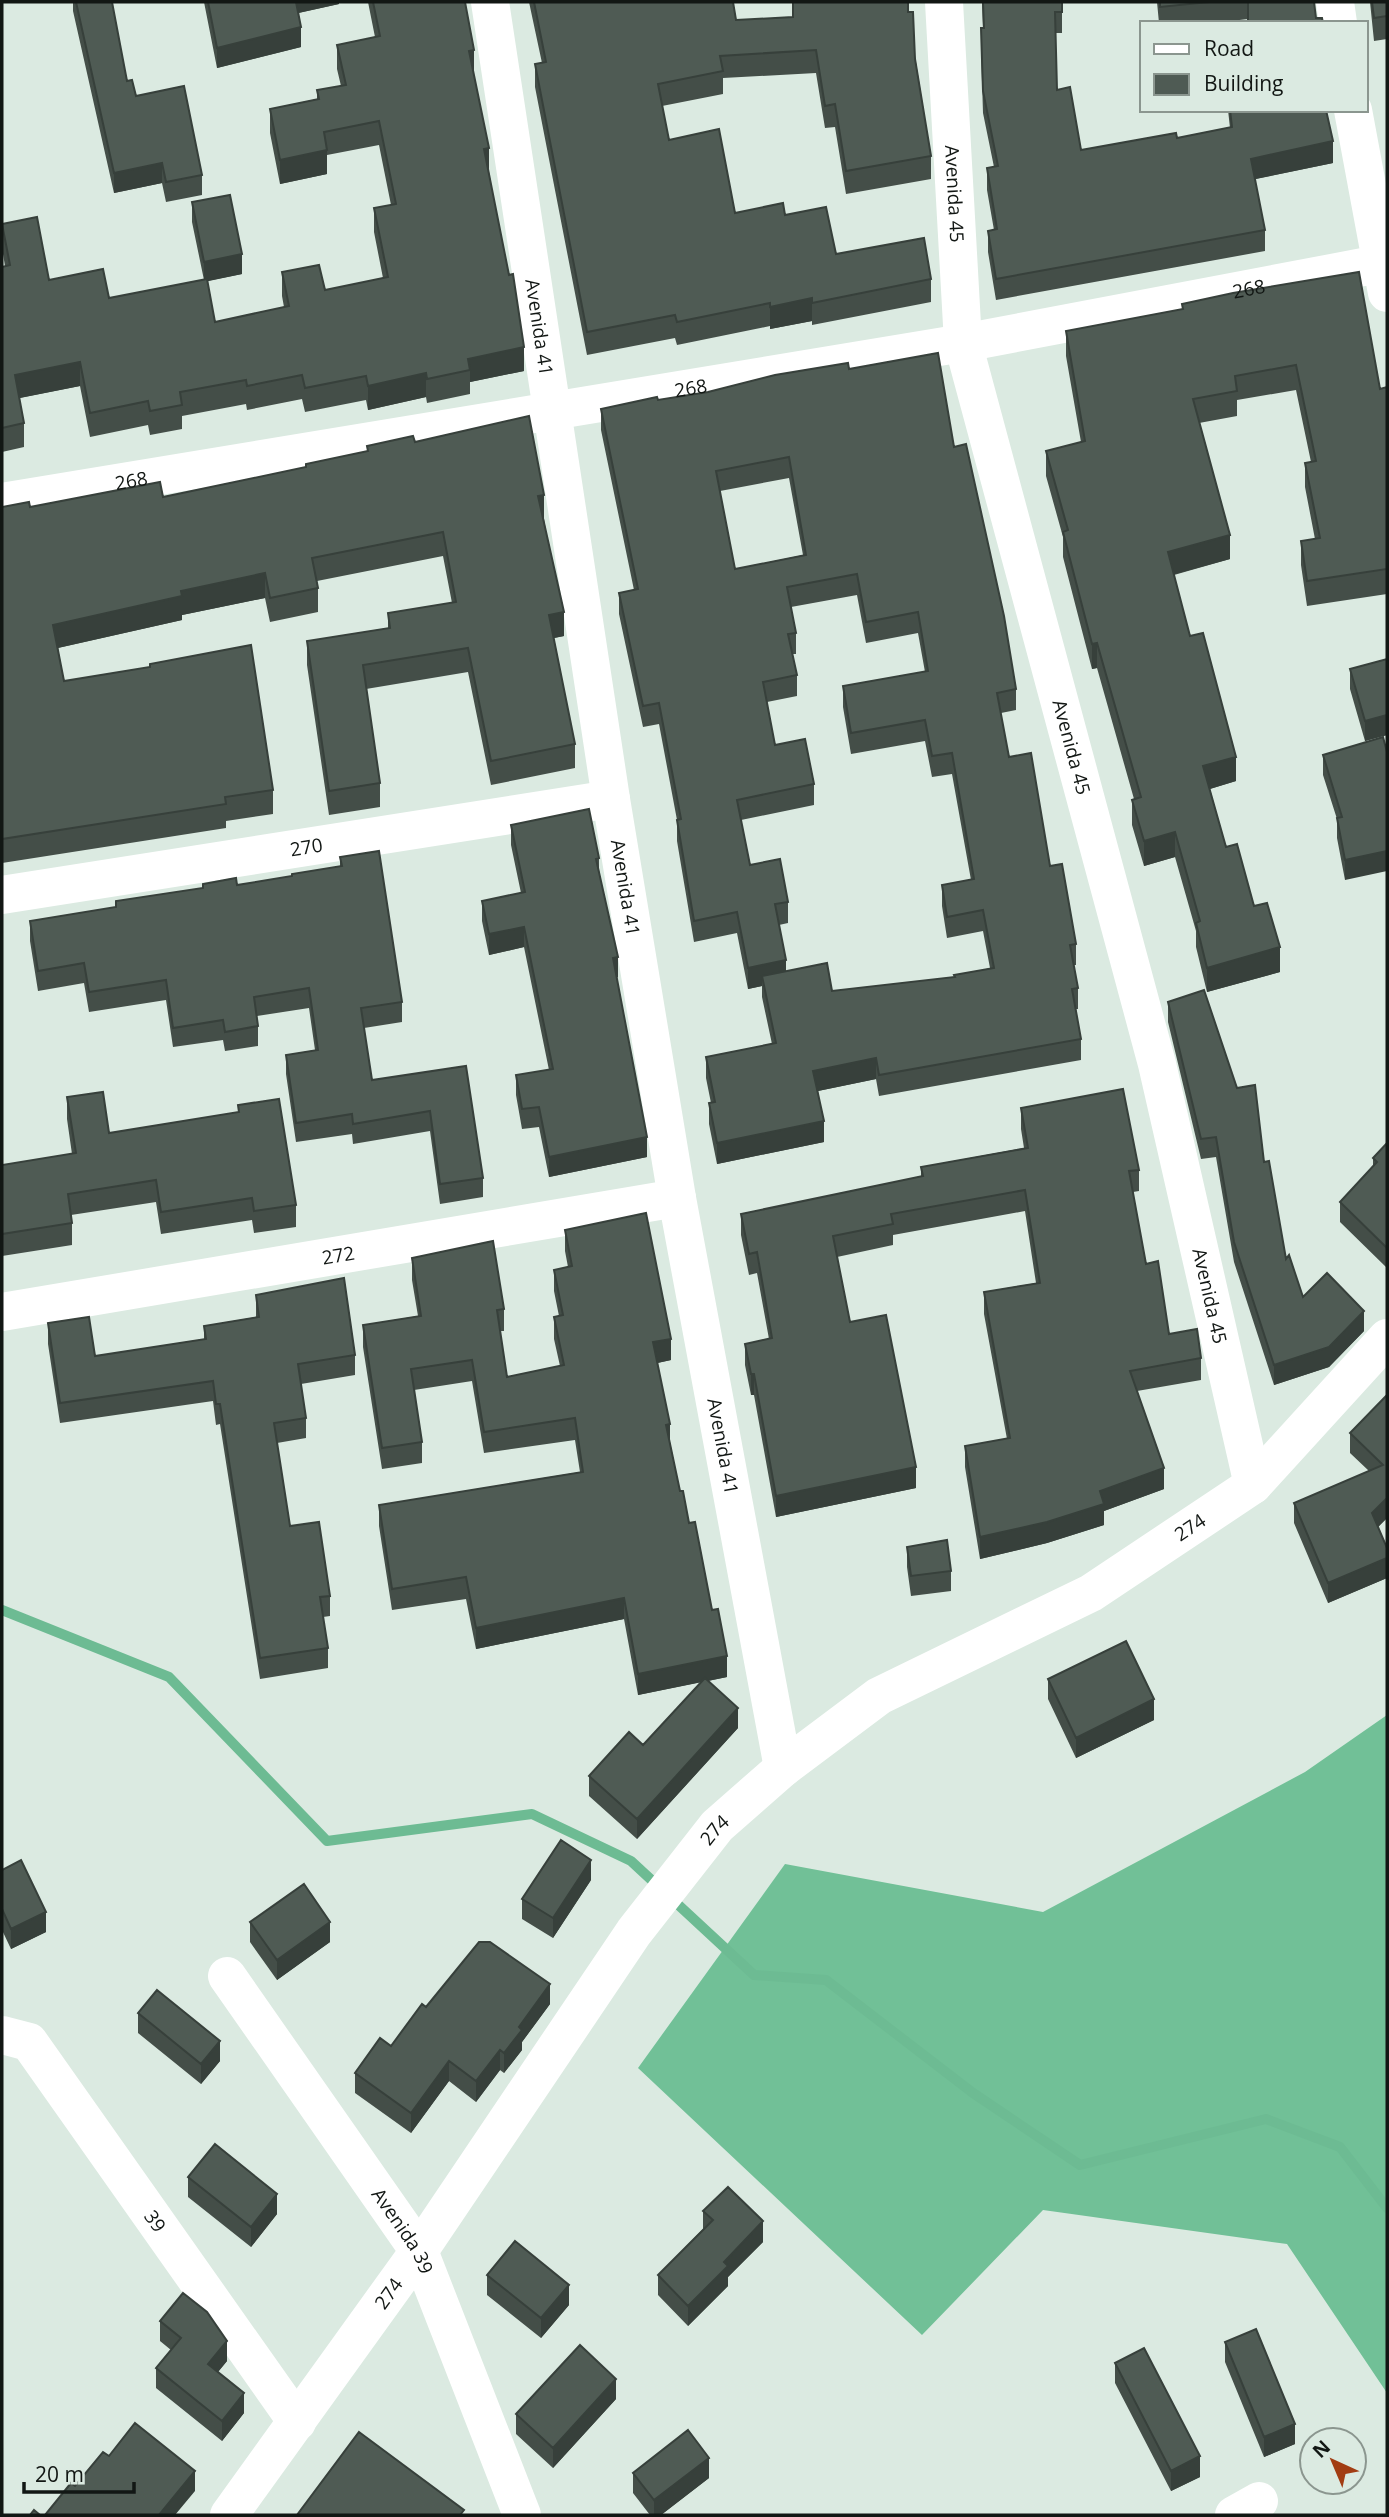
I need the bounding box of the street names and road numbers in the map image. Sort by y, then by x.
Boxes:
street label: Avenida 45 [939,144,970,243]
street label: 268 [1230,273,1267,305]
street label: Avenida 41 [519,277,560,377]
street label: 268 [672,373,709,404]
street label: 268 [113,465,149,496]
street label: Avenida 45 [1047,697,1097,798]
street label: 270 [288,832,324,862]
street label: Avenida 41 [605,837,646,938]
street label: 272 [320,1240,356,1271]
street label: Avenida 45 [1186,1245,1233,1346]
street label: Avenida 41 [701,1396,745,1497]
street label: 274 [1169,1507,1211,1547]
street label: 274 [694,1808,734,1850]
street label: Avenida 39 [366,2183,440,2277]
street label: 39 [138,2205,172,2237]
street label: 274 [368,2272,409,2314]

